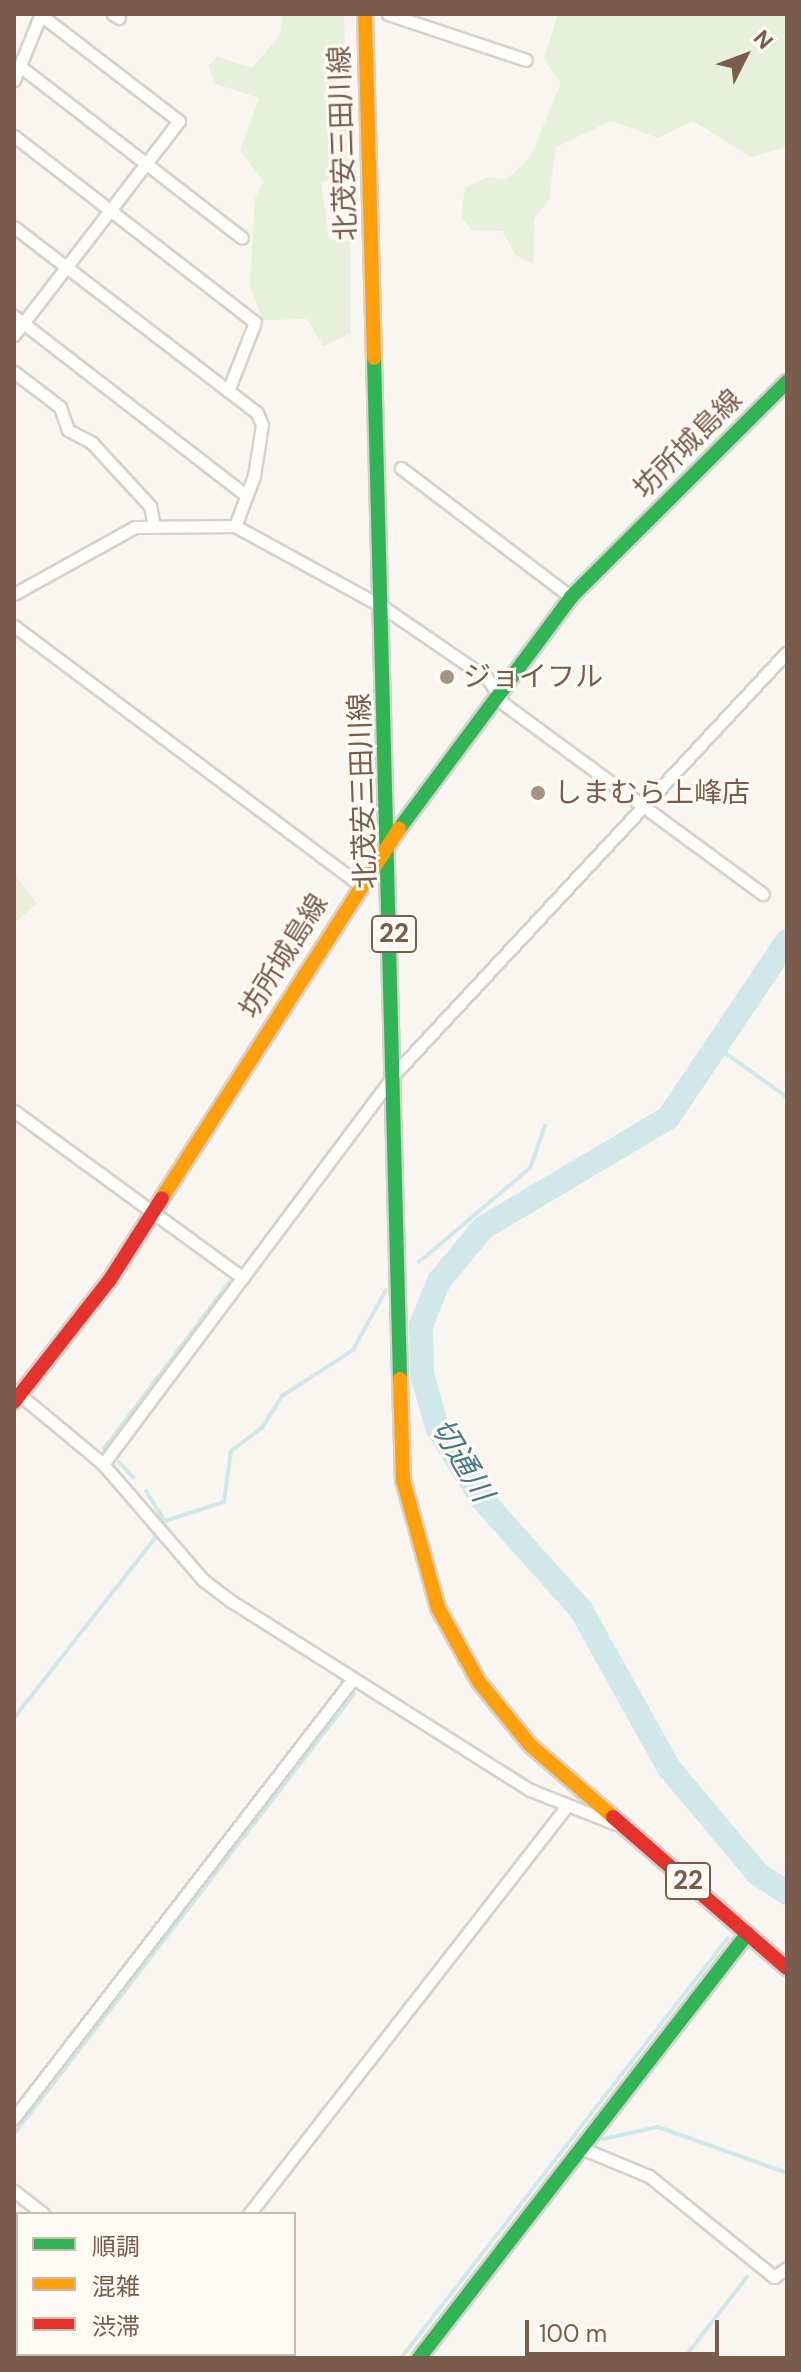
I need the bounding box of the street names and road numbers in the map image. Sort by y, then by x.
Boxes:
street label: 北茂安三田川線 [323,44,363,242]
street label: 坊所城島線 [627,383,749,505]
street label: 北茂安三田川線 [343,692,383,890]
street label: 坊所城島線 [233,888,335,1024]
road number: 22 [370,912,418,956]
road number: 22 [664,1859,712,1903]

